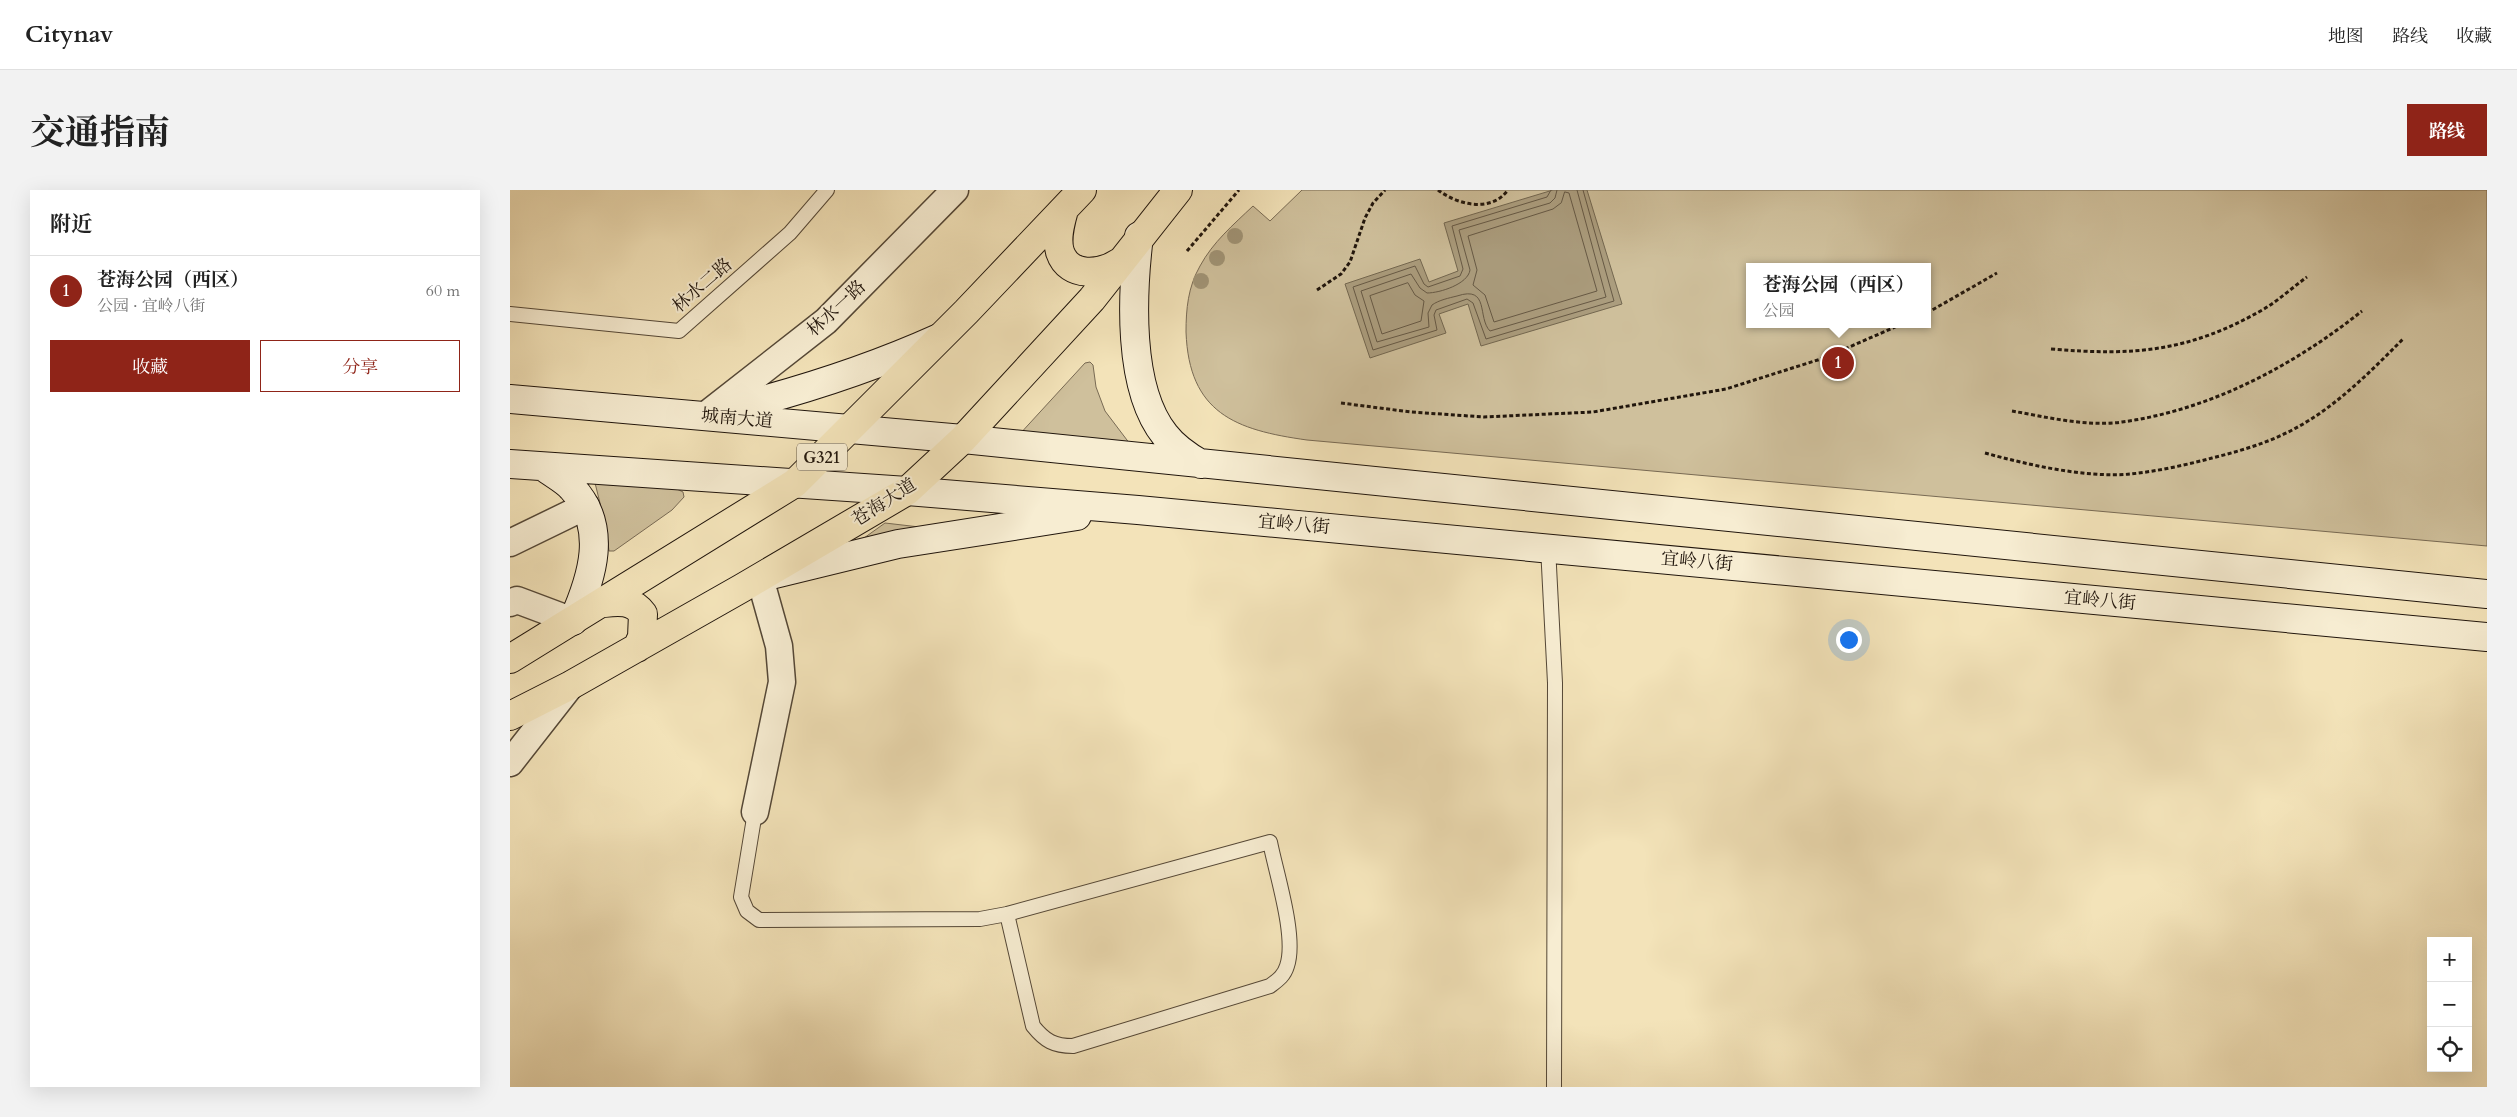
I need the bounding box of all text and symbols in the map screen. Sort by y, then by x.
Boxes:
text: Citynav [25,18,113,51]
text: 地图 [2328,24,2364,49]
text: 路线 [2392,24,2428,49]
text: 收藏 [2456,24,2492,49]
button: 路线 [2407,104,2487,156]
text: 交通指南 [30,109,170,157]
text: 附近 [50,210,92,239]
street label: 林水二路 [667,252,738,318]
popup [1746,263,1931,328]
text: 苍海公园（西区） [97,267,249,293]
text: 苍海公园（西区） [1762,272,1915,298]
street label: 林水一路 [801,275,871,342]
text: 1 [62,280,70,302]
text: 60 m [426,280,460,302]
text: 公园 · 宜岭八街 [97,295,206,317]
text: 公园 [1762,300,1795,322]
button: 收藏 [50,340,250,392]
button: 分享 [260,340,460,392]
pin: 1 [1822,344,1854,382]
street label: 城南大道 [700,403,774,434]
road number: G321 [797,443,847,470]
street label: 苍海大道 [847,472,921,533]
street label: 宜岭八街 [1257,509,1331,540]
street label: 宜岭八街 [1660,546,1734,577]
street label: 宜岭八街 [2063,585,2137,616]
your location [1836,627,1862,653]
map controls [2427,937,2472,1072]
button: + [2427,937,2472,982]
button: − [2427,982,2472,1027]
button: locate [2427,1027,2472,1072]

